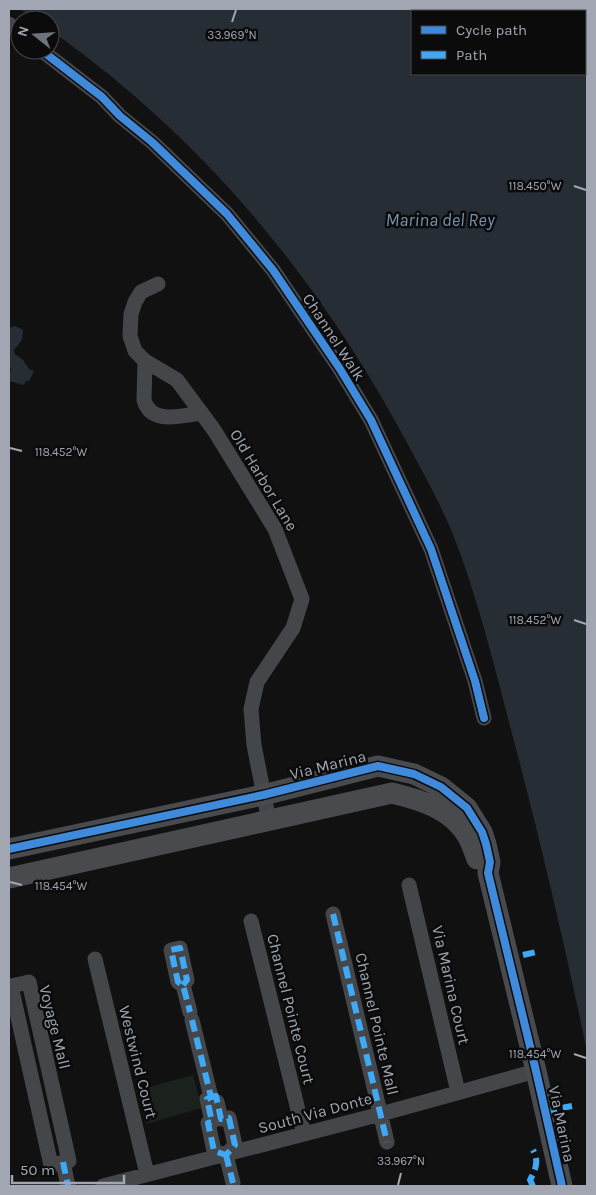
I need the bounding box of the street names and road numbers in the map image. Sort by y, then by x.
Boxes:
street label: Channel Walk [299,290,369,384]
street label: Old Harbor Lane [226,426,302,534]
street label: Via Marina [288,746,368,784]
street label: Via Marina Court [428,924,474,1046]
street label: Channel Pointe Court [263,932,319,1086]
street label: Channel Pointe Mall [351,951,403,1097]
street label: Voyage Mall [35,983,75,1071]
street label: Westwind Court [115,1004,161,1120]
street label: Via Marina [545,1084,579,1164]
street label: South Via Donte [256,1089,374,1137]

